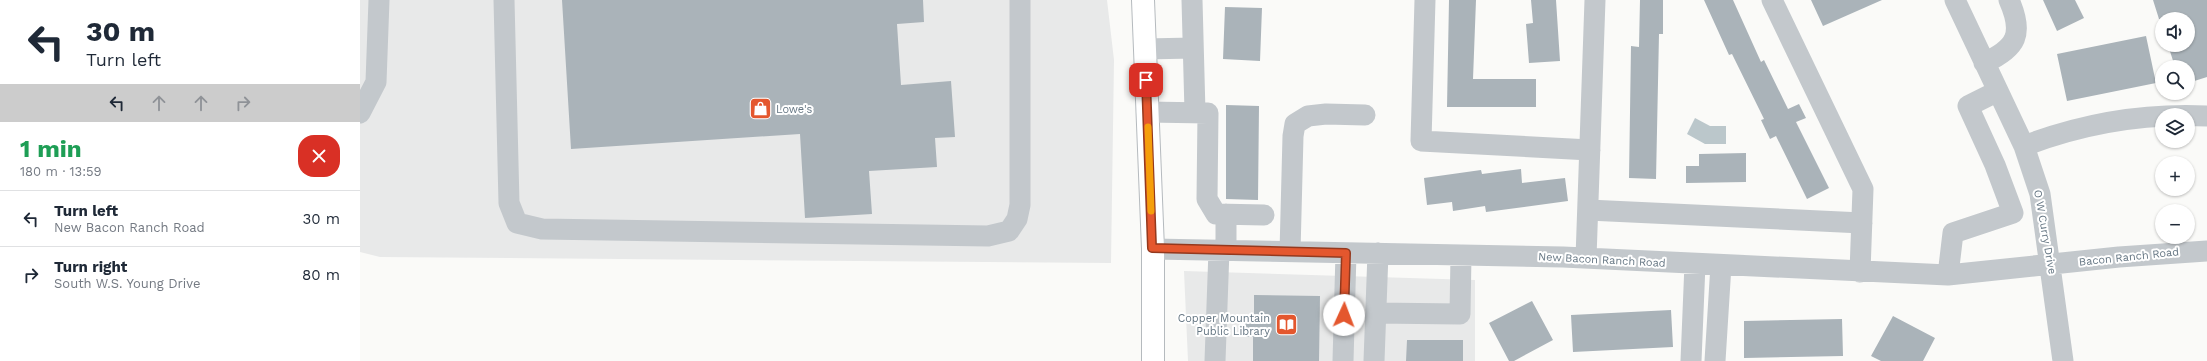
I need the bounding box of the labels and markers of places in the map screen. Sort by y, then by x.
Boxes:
pin [1129,63,1163,97]
shop icon: Lowe's [748,96,774,122]
place label: Lowe's [776,103,812,116]
library icon: Copper Mountain Public Library [1273,311,1299,337]
place label: Copper Mountain Public Library [1178,312,1270,338]

